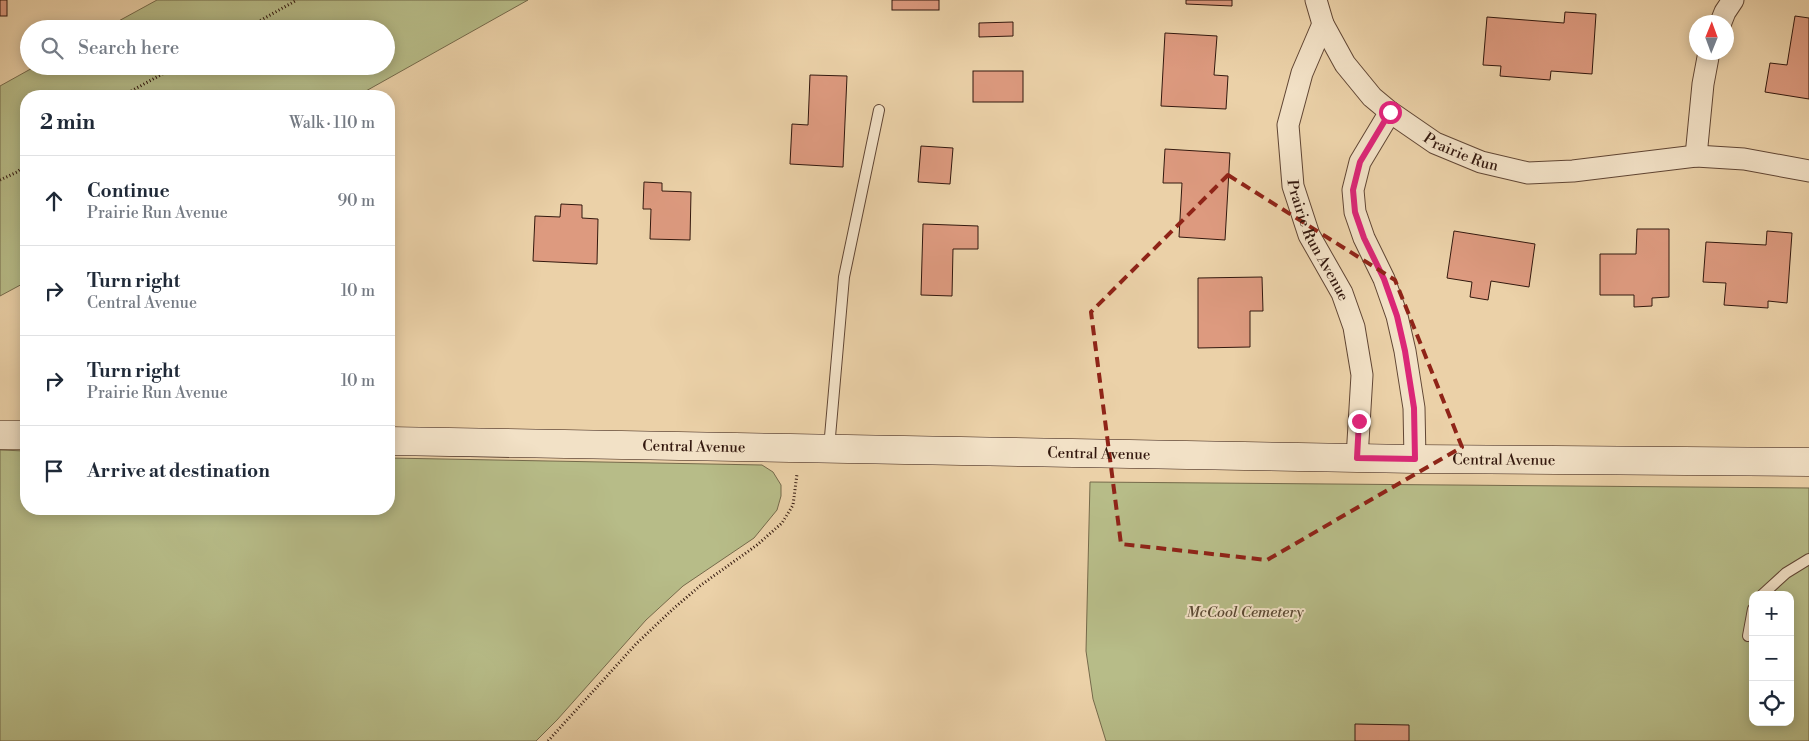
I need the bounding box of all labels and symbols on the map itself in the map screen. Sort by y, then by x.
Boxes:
north arrow [1689,15,1734,60]
route start [1379,101,1402,124]
street label: Prairie Run [1419,129,1500,176]
street label: Prairie Run Avenue [1283,179,1353,303]
route end [1348,410,1371,433]
street label: Central Avenue [642,436,746,457]
street label: Central Avenue [1047,444,1151,464]
street label: Central Avenue [1452,450,1556,470]
park label: McCool Cemetery [1186,603,1305,622]

